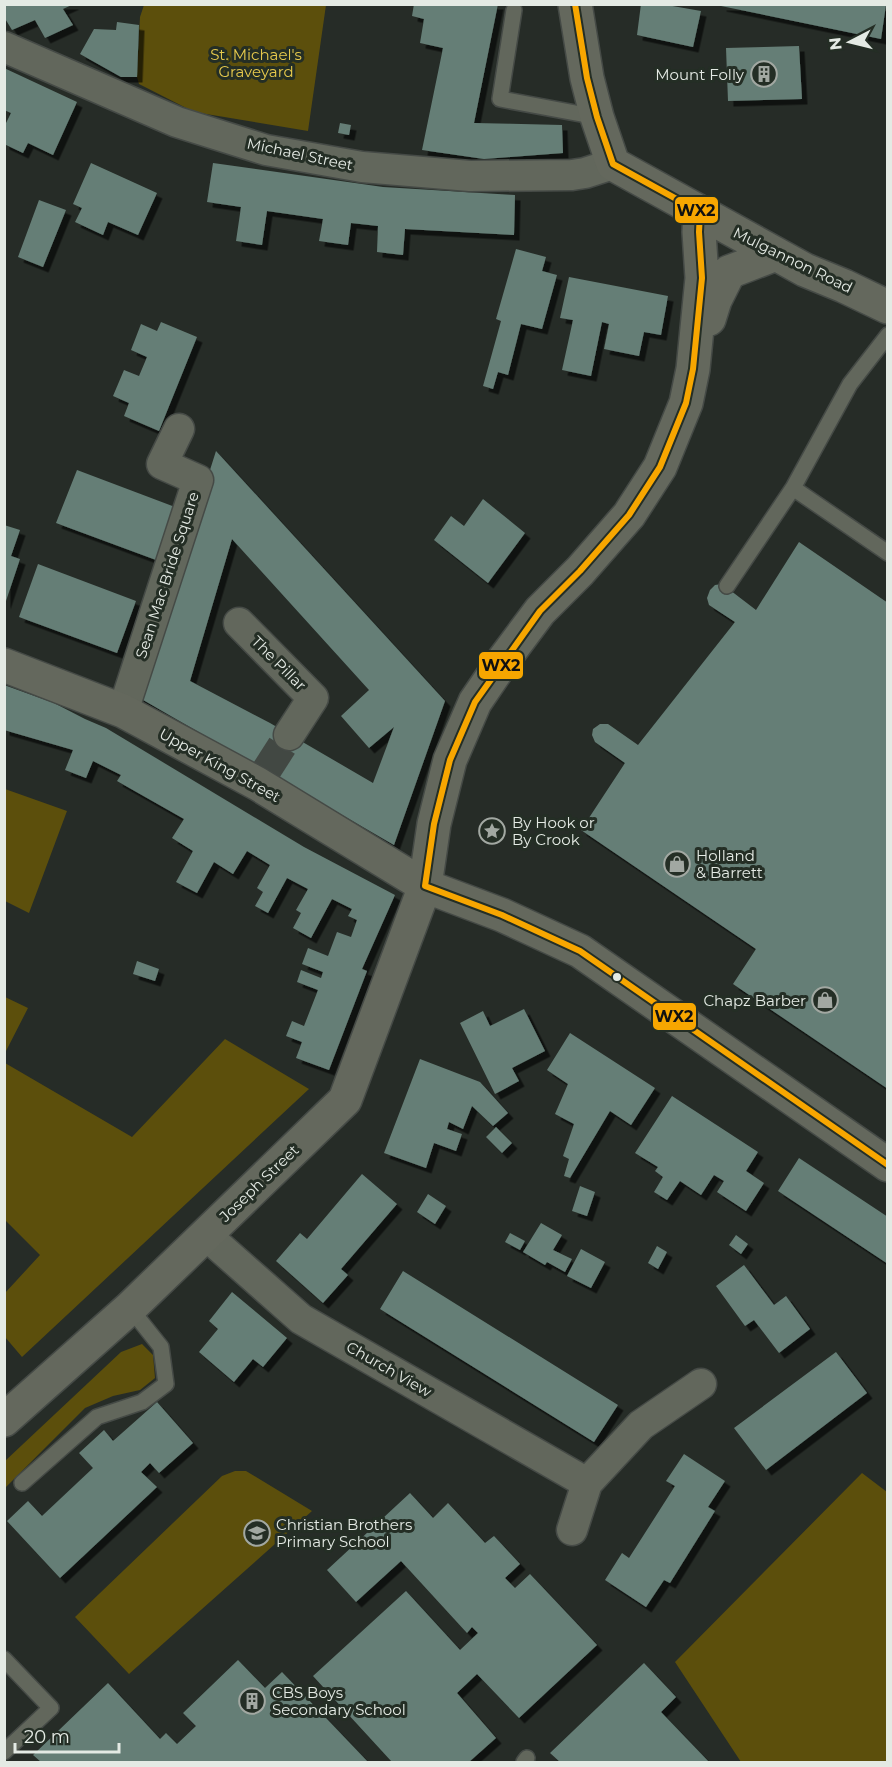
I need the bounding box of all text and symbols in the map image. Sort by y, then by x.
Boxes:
north arrow [820,12,880,72]
text: N [825,36,846,51]
park label: St. Michael's Graveyard [210,45,302,81]
building icon: Mount Folly [749,59,779,89]
place label: Mount Folly [655,65,745,84]
street label: Michael Street [245,133,355,175]
line badge: WX2 [674,196,719,224]
text: WX2 [676,201,716,220]
street label: Mulgannon Road [730,223,856,297]
street label: Sean Mac Bride Square [131,489,203,661]
street label: The Pillar [248,632,310,694]
line badge: WX2 [478,651,524,680]
text: WX2 [481,656,521,675]
street label: Upper King Street [156,724,284,806]
place label: By Hook or By Crook [512,813,595,849]
place icon: By Hook or By Crook [477,816,507,846]
place label: Holland & Barrett [696,846,763,882]
shop icon: Holland & Barrett [662,849,692,879]
unlabelled marker [611,971,623,983]
shop icon: Chapz Barber [810,985,840,1015]
place label: Chapz Barber [703,991,806,1010]
line badge: WX2 [652,1002,697,1031]
text: WX2 [654,1007,694,1026]
street label: Joseph Street [215,1140,303,1226]
street label: Church View [343,1337,436,1401]
place label: Christian Brothers Primary School [276,1515,412,1551]
school or university icon: Christian Brothers Primary School [242,1518,272,1548]
place label: CBS Boys Secondary School [272,1683,406,1719]
building icon: CBS Boys Secondary School [237,1686,267,1716]
scale bar [15,1716,118,1754]
text: 20 m [24,1726,70,1748]

